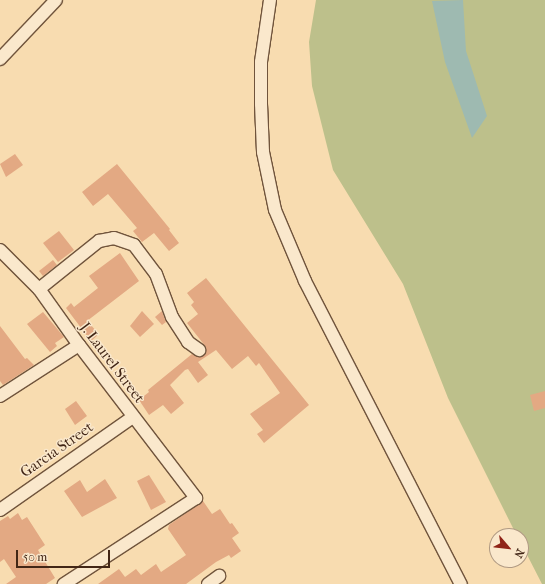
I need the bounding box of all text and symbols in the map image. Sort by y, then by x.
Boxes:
street label: J. Laurel Street [76,319,148,407]
street label: Garcia Street [17,418,97,482]
north arrow [489,528,529,568]
scale bar [18,542,112,568]
text: N [511,547,527,560]
text: 50 m [23,550,47,564]

